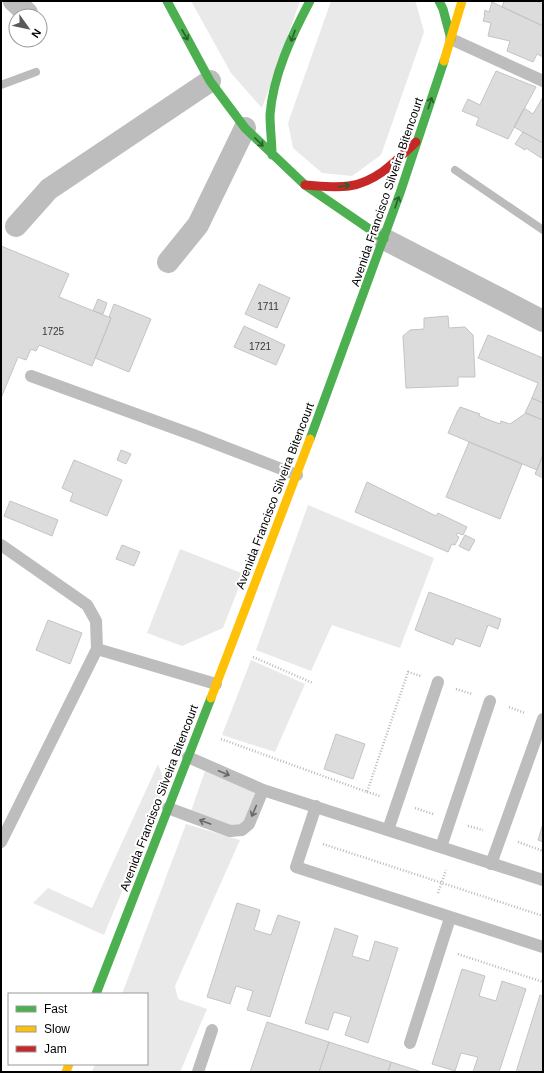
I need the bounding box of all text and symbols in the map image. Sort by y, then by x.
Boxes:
north arrow [8,8,48,48]
text: N [29,27,44,40]
one-way arrow [182,29,189,41]
one-way arrow [289,29,297,41]
street label: Avenida Francisco Silveira Bitencourt [348,95,426,288]
one-way arrow [427,97,434,110]
one-way arrow [254,137,264,147]
one-way arrow [337,181,350,189]
one-way arrow [394,196,401,209]
house number: 1711 [257,301,279,312]
house number: 1725 [42,326,65,337]
house number: 1721 [249,341,272,352]
street label: Avenida Francisco Silveira Bitencourt [233,400,317,591]
street label: Avenida Francisco Silveira Bitencourt [117,702,201,893]
one-way arrow [217,769,229,777]
one-way arrow [250,804,257,816]
one-way arrow [199,817,211,825]
legend [8,993,148,1065]
text: Fast [44,1002,68,1016]
text: Slow [44,1022,70,1036]
text: Jam [44,1042,67,1056]

